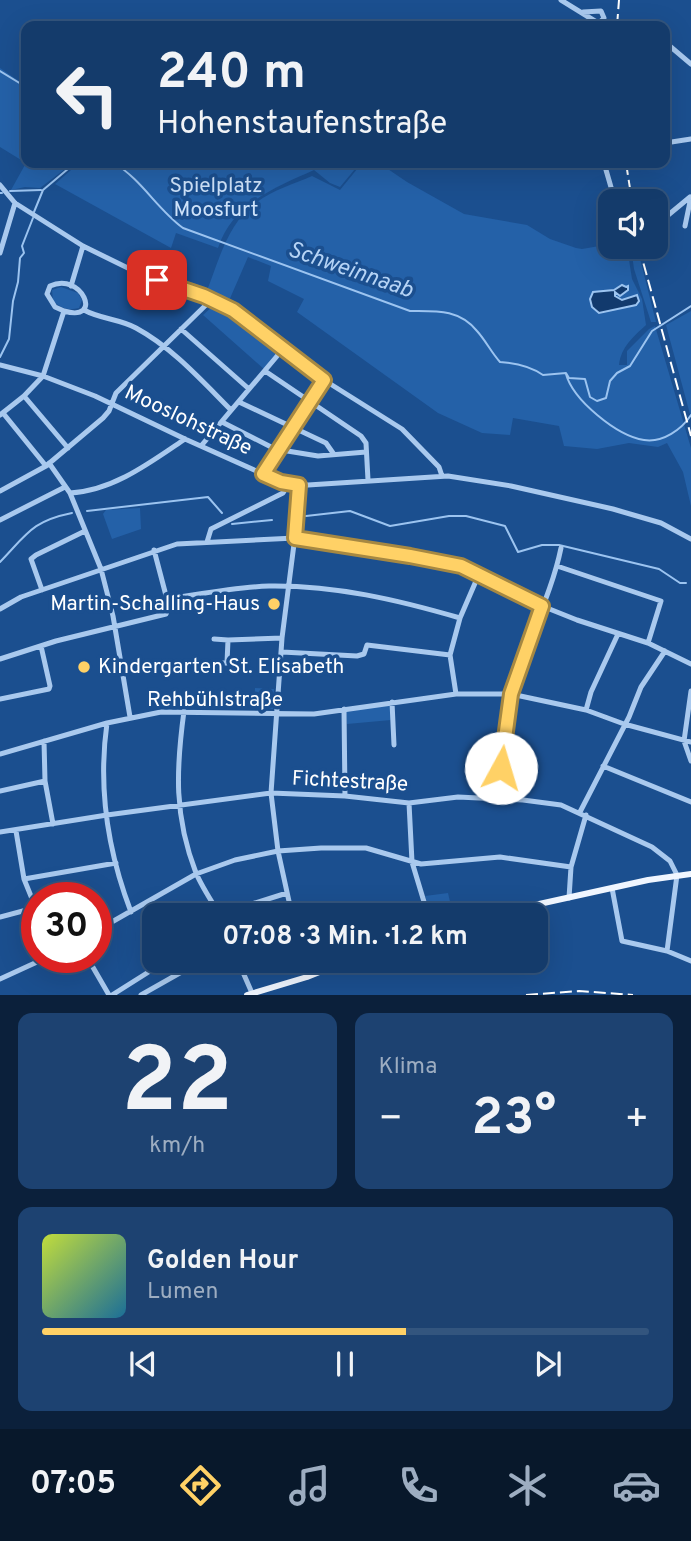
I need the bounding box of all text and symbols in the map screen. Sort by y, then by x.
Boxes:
text: 240 m [157,44,306,106]
icon: left [42,49,133,140]
text: Hohenstaufenstraße [157,105,447,145]
park label: Spielplatz Moosfurt [169,173,263,224]
map controls [598,189,668,259]
button: sound [598,189,668,259]
water label: Schweinnaab [284,236,417,306]
pin [127,250,187,310]
icon: arrive [138,261,176,299]
street label: Mooslohstraße [120,380,256,462]
place label: Martin-Schalling-Haus [50,591,260,618]
marker: Martin-Schalling-Haus [266,596,282,612]
place label: Kindergarten St. Elisabeth [98,654,344,681]
marker: Kindergarten St. Elisabeth [76,659,92,675]
street label: Rehbühlstraße [147,687,283,714]
position arrow [464,731,538,805]
street label: Fichtestraße [291,765,409,799]
speed limit sign: 30 [21,882,112,973]
text: 07:08 · 3 Min. · 1.2 km [222,921,468,954]
text: 22 [122,1029,233,1144]
text: Klima [379,1053,437,1082]
text: 23° [471,1087,556,1153]
text: − [379,1096,403,1145]
text: + [624,1096,649,1145]
text: km/h [149,1132,205,1161]
text: Golden Hour [147,1245,298,1278]
text: Lumen [147,1278,218,1307]
icon: previous [124,1345,162,1383]
icon: pause [326,1345,364,1383]
icon: next [529,1345,567,1383]
icon: directions [176,1461,225,1510]
icon: music [285,1461,334,1510]
icon: phone [394,1461,443,1510]
icon: climate [503,1461,552,1510]
icon: car [612,1461,661,1510]
text: 07:05 [30,1465,116,1505]

